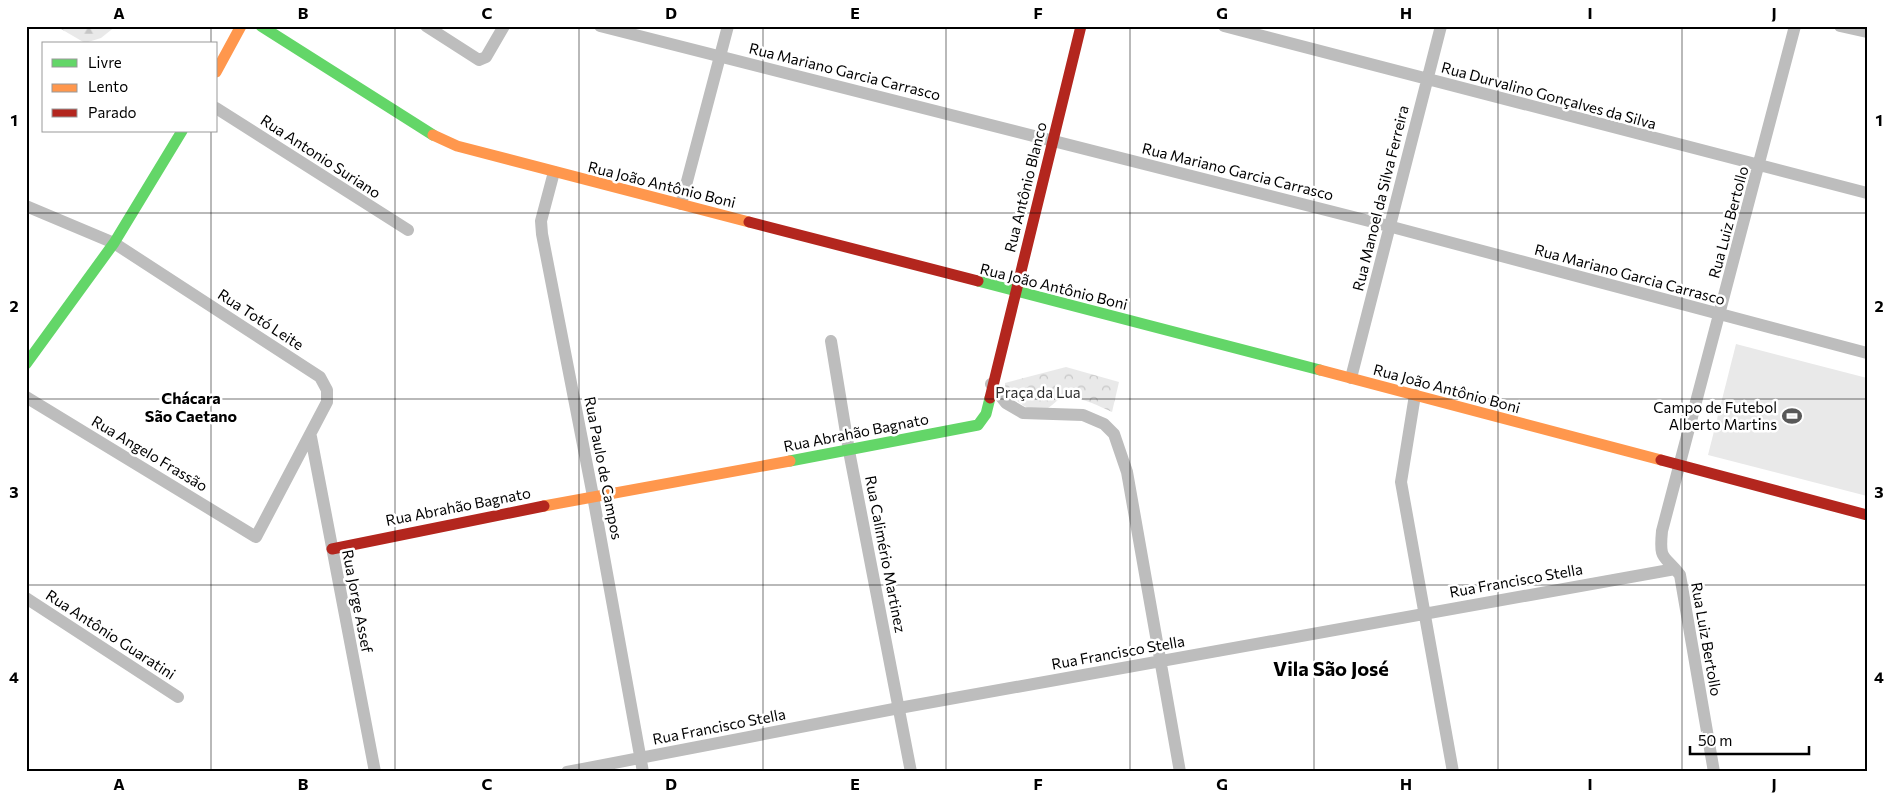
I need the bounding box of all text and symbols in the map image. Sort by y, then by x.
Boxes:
text: A [113,3,125,22]
text: B [298,3,309,22]
text: C [482,3,493,22]
text: D [665,3,677,22]
text: E [850,3,860,22]
text: F [1033,3,1043,22]
text: G [1216,3,1228,22]
text: H [1400,3,1412,22]
text: I [1587,3,1593,22]
text: J [1771,3,1777,22]
street label: Rua Mariano Garcia Carrasco [747,38,943,104]
legend [42,42,218,132]
text: Livre [88,53,122,71]
street label: Rua Durvalino Gonçalves da Silva [1440,58,1658,132]
text: Lento [88,77,128,95]
text: Parado [88,103,137,121]
street label: Rua Manoel da Silva Ferreira [1348,103,1412,293]
text: 1 [10,110,18,129]
street label: Rua Antonio Suriano [258,110,385,202]
text: 1 [1875,110,1883,129]
street label: Rua Antônio Blanco [1000,120,1050,254]
street label: Rua Mariano Garcia Carrasco [1140,138,1336,204]
street label: Rua João Antônio Boni [586,157,738,211]
street label: Rua Luiz Bertollo [1704,164,1752,280]
street label: Rua Mariano Garcia Carrasco [1533,240,1727,308]
street label: Rua João Antônio Boni [978,259,1130,313]
street label: Rua Totó Leite [215,285,307,353]
text: 2 [9,296,19,315]
text: 2 [1874,296,1884,315]
street label: Rua João Antônio Boni [1372,360,1522,416]
park label: Praça da Lua [995,383,1081,401]
district label: Chácara São Caetano [145,388,238,425]
street label: Rua Paulo de Campos [581,395,627,541]
place label: Campo de Futebol Alberto Martins [1653,398,1777,433]
sports icon: Campo de Futebol Alberto Martins [1781,405,1803,427]
street label: Rua Abrahão Bagnato [782,409,930,455]
street label: Rua Angelo Frassão [89,411,211,495]
street label: Rua Calimério Martinez [862,474,910,634]
text: 3 [9,482,19,501]
text: 3 [1874,482,1884,501]
street label: Rua Abrahão Bagnato [384,483,532,529]
street label: Rua Jorge Assef [339,548,377,654]
street label: Rua Francisco Stella [1448,559,1584,601]
street label: Rua Luiz Bertollo [1688,581,1726,697]
street label: Rua Antônio Guaratini [43,585,179,683]
street label: Rua Francisco Stella [1050,631,1186,673]
district label: Vila São José [1273,656,1389,680]
text: 4 [9,667,19,686]
text: 4 [1874,667,1884,686]
street label: Rua Francisco Stella [651,704,787,748]
scale bar [1690,723,1809,755]
text: 50 m [1698,731,1732,749]
text: A [113,774,125,793]
text: B [298,774,309,793]
text: C [482,774,493,793]
text: D [665,774,677,793]
text: E [850,774,860,793]
text: F [1033,774,1043,793]
text: G [1216,774,1228,793]
text: H [1400,774,1412,793]
text: I [1587,774,1593,793]
text: J [1771,774,1777,793]

